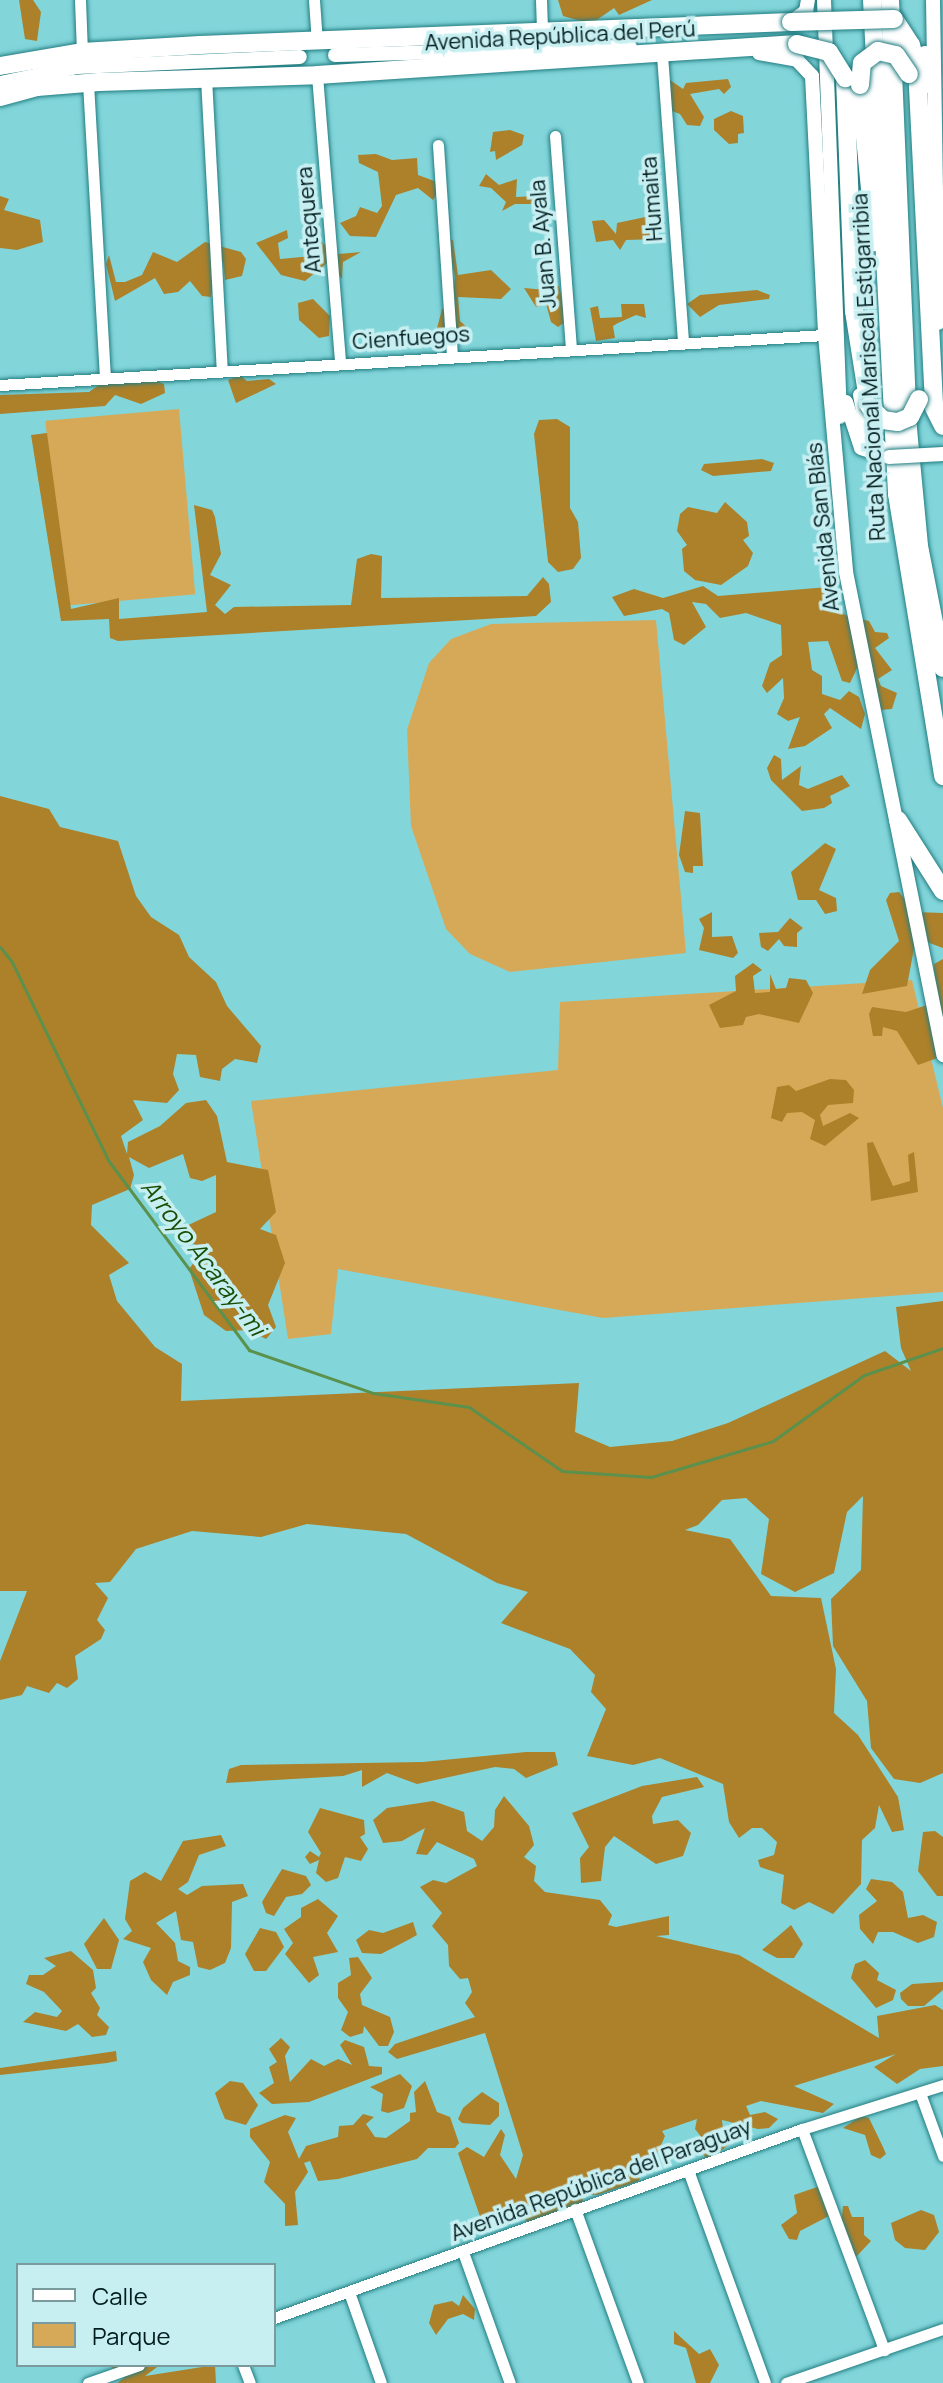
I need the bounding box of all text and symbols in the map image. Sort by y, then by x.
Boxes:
street label: Avenida República del Perú [424,16,696,56]
street label: Humaita [636,156,668,242]
street label: Antequera [291,166,327,274]
street label: Juan B. Ayala [524,178,562,310]
street label: Ruta Nacional Mariscal Estigarribia [847,192,891,542]
street label: Cienfuegos [351,321,471,355]
street label: Avenida San Blás [801,441,845,613]
water label: Arroyo Acaray-mi [136,1173,272,1341]
street label: Avenida República del Paraguay [447,2113,755,2247]
legend [16,2263,276,2367]
text: Calle [92,2279,148,2312]
text: Parque [92,2319,170,2352]

